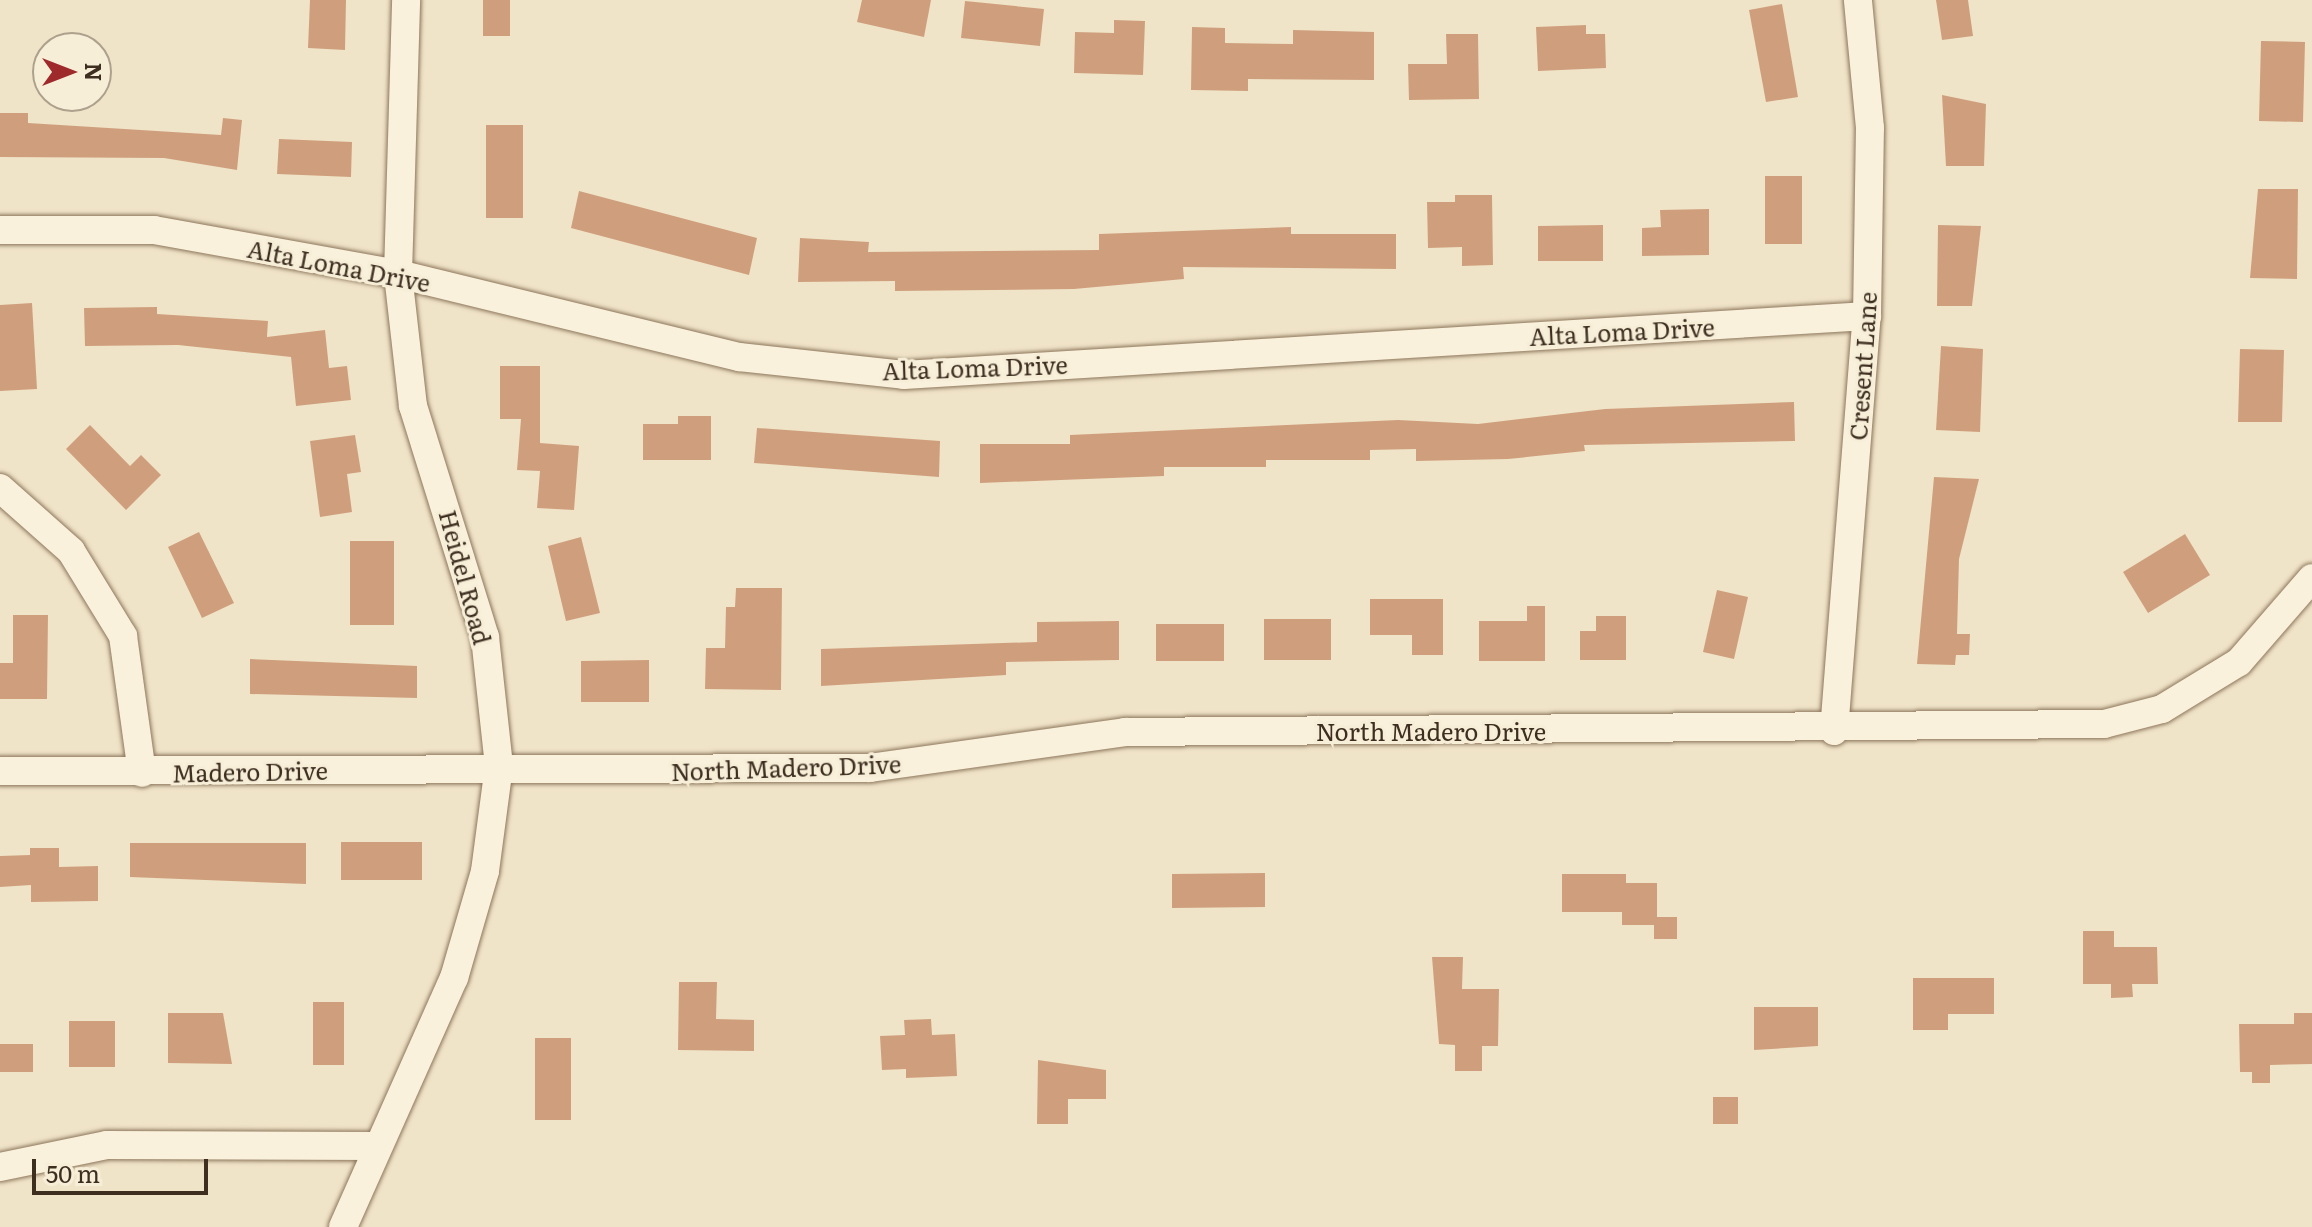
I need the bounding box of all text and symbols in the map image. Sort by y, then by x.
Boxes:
north arrow [32,32,112,112]
text: N [78,63,111,81]
street label: Alta Loma Drive [245,233,433,297]
street label: Cresent Lane [1842,291,1882,441]
street label: Alta Loma Drive [1528,312,1716,350]
street label: Alta Loma Drive [882,349,1068,385]
street label: Heidel Road [434,507,498,647]
street label: North Madero Drive [1316,717,1546,745]
street label: North Madero Drive [670,749,902,785]
street label: Madero Drive [172,755,328,787]
scale bar [36,1143,212,1193]
text: 50 m [46,1155,100,1190]

